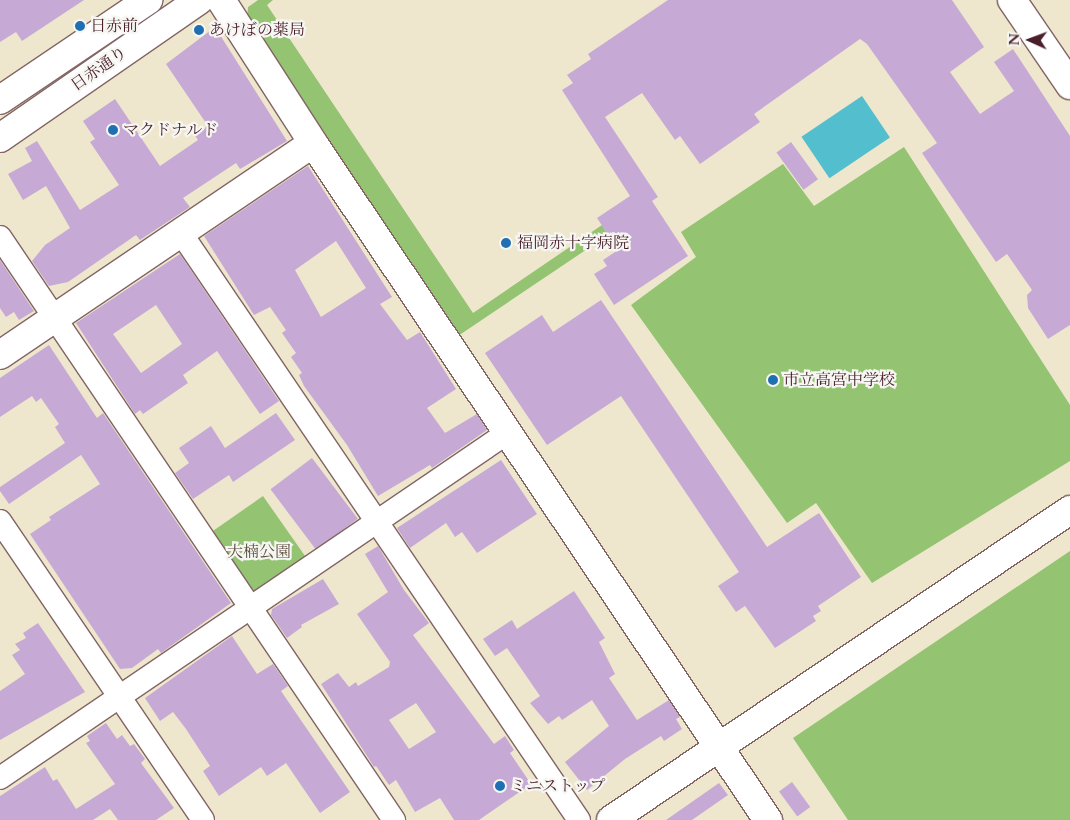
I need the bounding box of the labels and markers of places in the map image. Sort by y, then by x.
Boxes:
place label: 日赤前 [90,16,138,36]
marker: 日赤前 [74,20,86,32]
place label: あけぼの薬局 [209,20,305,40]
marker: あけぼの薬局 [193,24,205,36]
place label: マクドナルド [123,120,219,140]
marker: マクドナルド [107,124,119,136]
place label: 福岡赤十字病院 [517,233,629,253]
marker: 福岡赤十字病院 [499,236,513,250]
place label: 市立高宮中学校 [783,370,895,390]
marker: 市立高宮中学校 [767,374,779,386]
place label: ミニストップ [510,776,606,796]
marker: ミニストップ [494,780,506,792]

